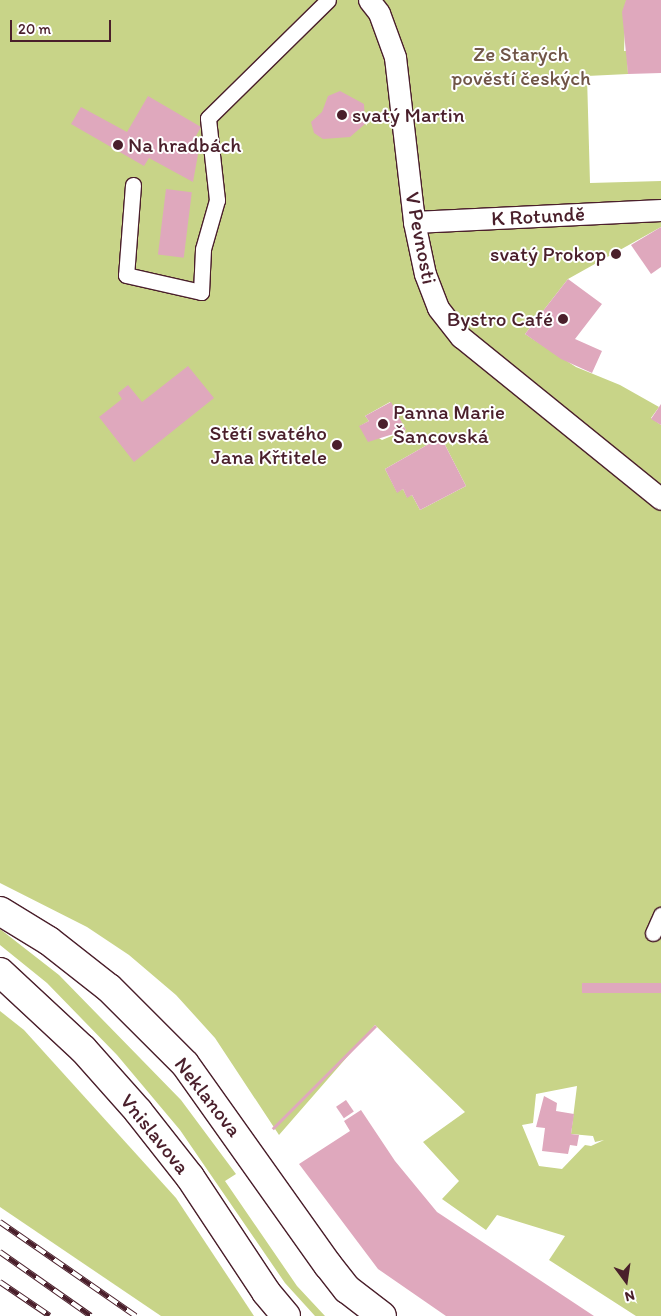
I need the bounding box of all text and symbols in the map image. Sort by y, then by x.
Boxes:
scale bar [12,10,114,42]
text: 20 m [18,20,51,38]
park label: Ze Starých pověstí českých [451,41,591,91]
place label: svatý Martin [352,102,465,128]
marker: svatý Martin [336,109,348,121]
place label: Na hradbách [128,132,242,158]
marker: Na hradbách [112,139,124,151]
street label: V Pevnosti [400,190,442,286]
street label: K Rotundě [491,201,585,231]
place label: svatý Prokop [490,241,606,267]
marker: svatý Prokop [610,248,622,260]
place label: Bystro Café [447,306,553,332]
marker: Bystro Café [557,313,569,325]
place label: Panna Marie Šancovská [393,399,505,449]
marker: Panna Marie Šancovská [377,418,389,430]
place label: Stětí svatého Jana Křtitele [209,420,327,470]
marker: Stětí svatého Jana Křtitele [331,439,343,451]
street label: Neklanova [169,1052,247,1142]
street label: Vnislavova [115,1089,195,1179]
north arrow [601,1256,651,1306]
text: N [623,1287,636,1305]

